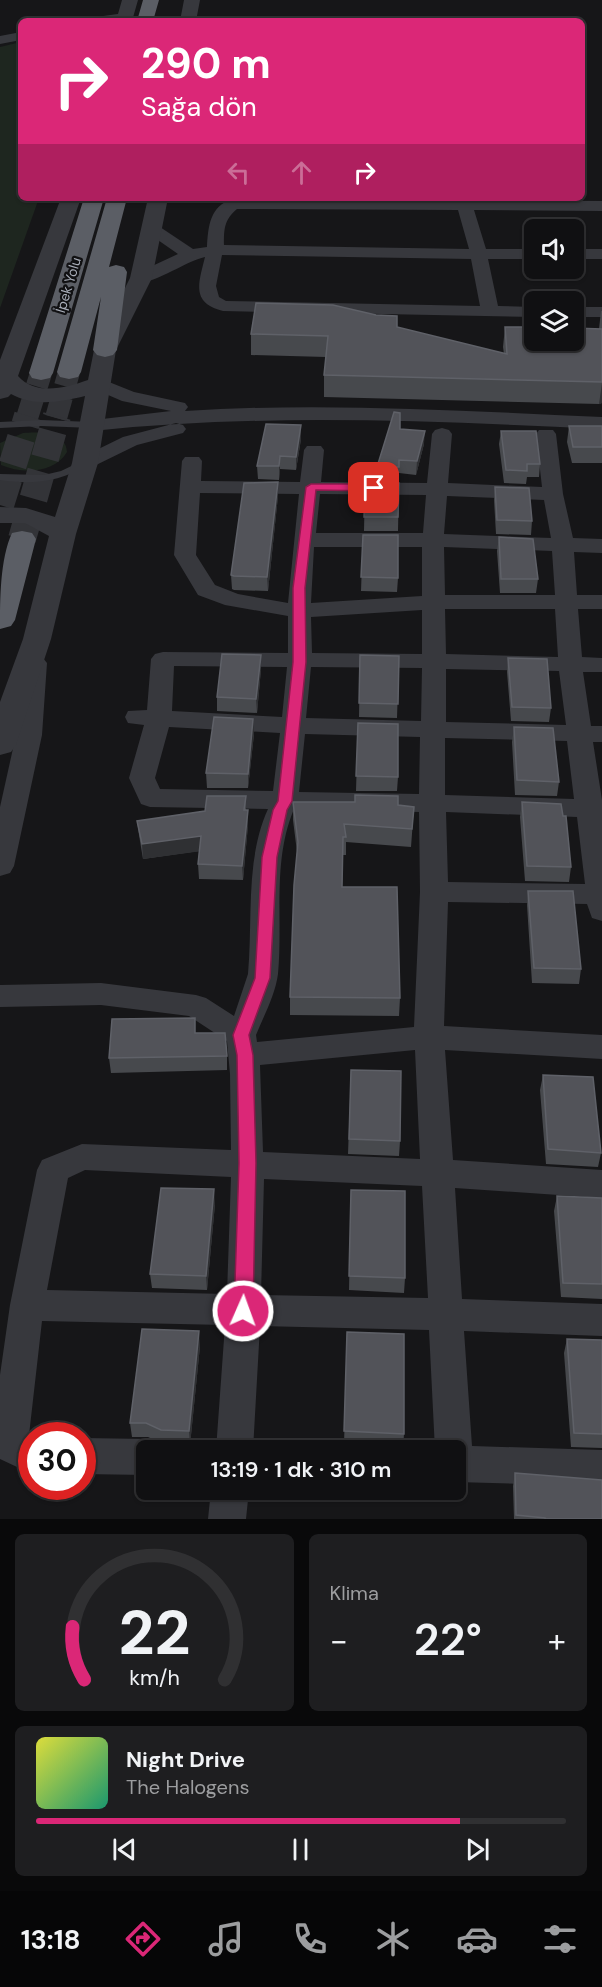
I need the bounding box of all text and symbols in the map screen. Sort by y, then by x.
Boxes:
text: 290 m [141,36,271,91]
icon: right [42,42,120,120]
text: Sağa dön [141,89,257,124]
icon: left [222,156,255,189]
icon: ahead [285,156,318,189]
icon: right [348,156,381,189]
map controls [524,219,584,351]
button: sound [524,219,584,279]
street label: İpek Yolu [51,255,85,315]
button: layers [524,291,584,351]
pin [348,462,399,513]
icon: arrive [357,471,390,504]
position arrow [211,1279,275,1343]
speed limit sign: 30 [18,1422,96,1500]
text: 13:19 · 1 dk · 310 m [211,1455,391,1484]
text: Klima [330,1580,379,1606]
text: 22 [118,1592,190,1673]
text: 22° [414,1610,482,1669]
text: − [330,1619,348,1662]
text: + [548,1619,566,1662]
text: km/h [129,1664,180,1692]
text: Night Drive [126,1745,245,1774]
text: The Halogens [126,1774,249,1800]
icon: previous [108,1833,141,1866]
icon: pause [284,1833,317,1866]
icon: next [461,1833,494,1866]
icon: directions [122,1918,164,1960]
icon: music [205,1918,247,1960]
icon: phone [289,1918,331,1960]
icon: climate [372,1918,414,1960]
icon: car [456,1918,498,1960]
icon: filters [539,1918,581,1960]
text: 13:18 [21,1922,81,1957]

